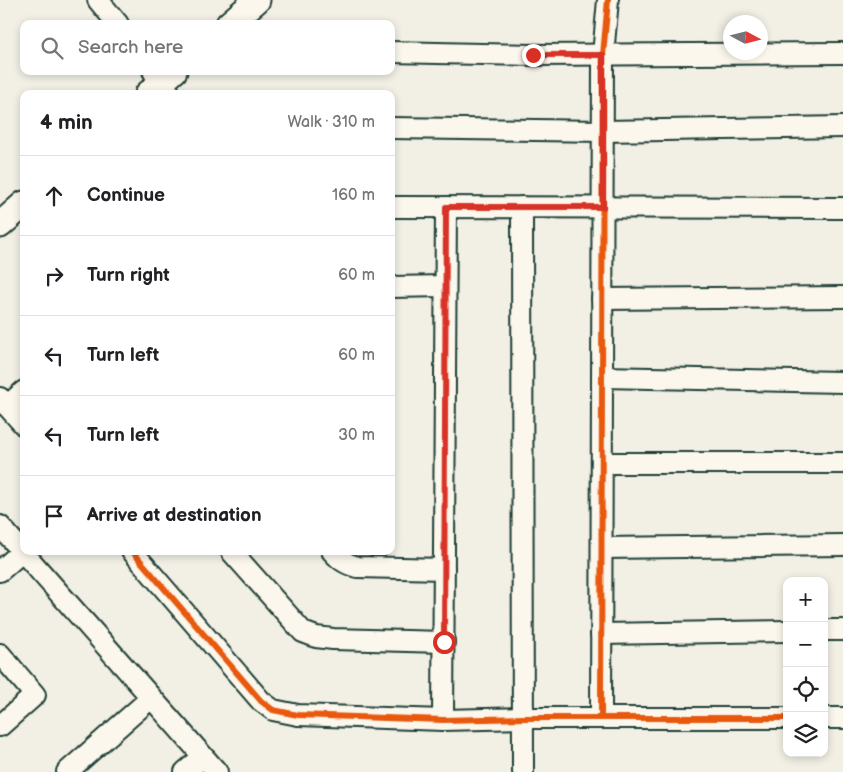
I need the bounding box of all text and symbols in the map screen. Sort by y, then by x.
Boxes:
north arrow [723,15,768,60]
search box [20,20,395,75]
icon: search [38,34,66,62]
text: Search here [78,36,183,59]
route end [522,44,545,67]
text: 4 min [40,110,93,135]
text: Walk · 310 m [287,113,375,132]
icon: ahead [40,182,68,210]
text: Continue [87,184,165,207]
text: 160 m [332,186,375,205]
icon: right [40,262,68,290]
text: Turn right [87,264,170,287]
text: 60 m [338,266,375,285]
icon: left [40,342,68,370]
text: Turn left [87,344,159,367]
text: 60 m [338,346,375,365]
icon: left [40,422,68,450]
text: Turn left [87,424,159,447]
text: 30 m [338,426,375,445]
icon: arrive [40,502,68,530]
text: Arrive at destination [87,504,262,527]
map controls [783,577,828,757]
button: + [783,577,828,622]
button: − [783,622,828,667]
route start [433,631,456,654]
button: locate [783,667,828,712]
button: layers [783,712,828,757]

